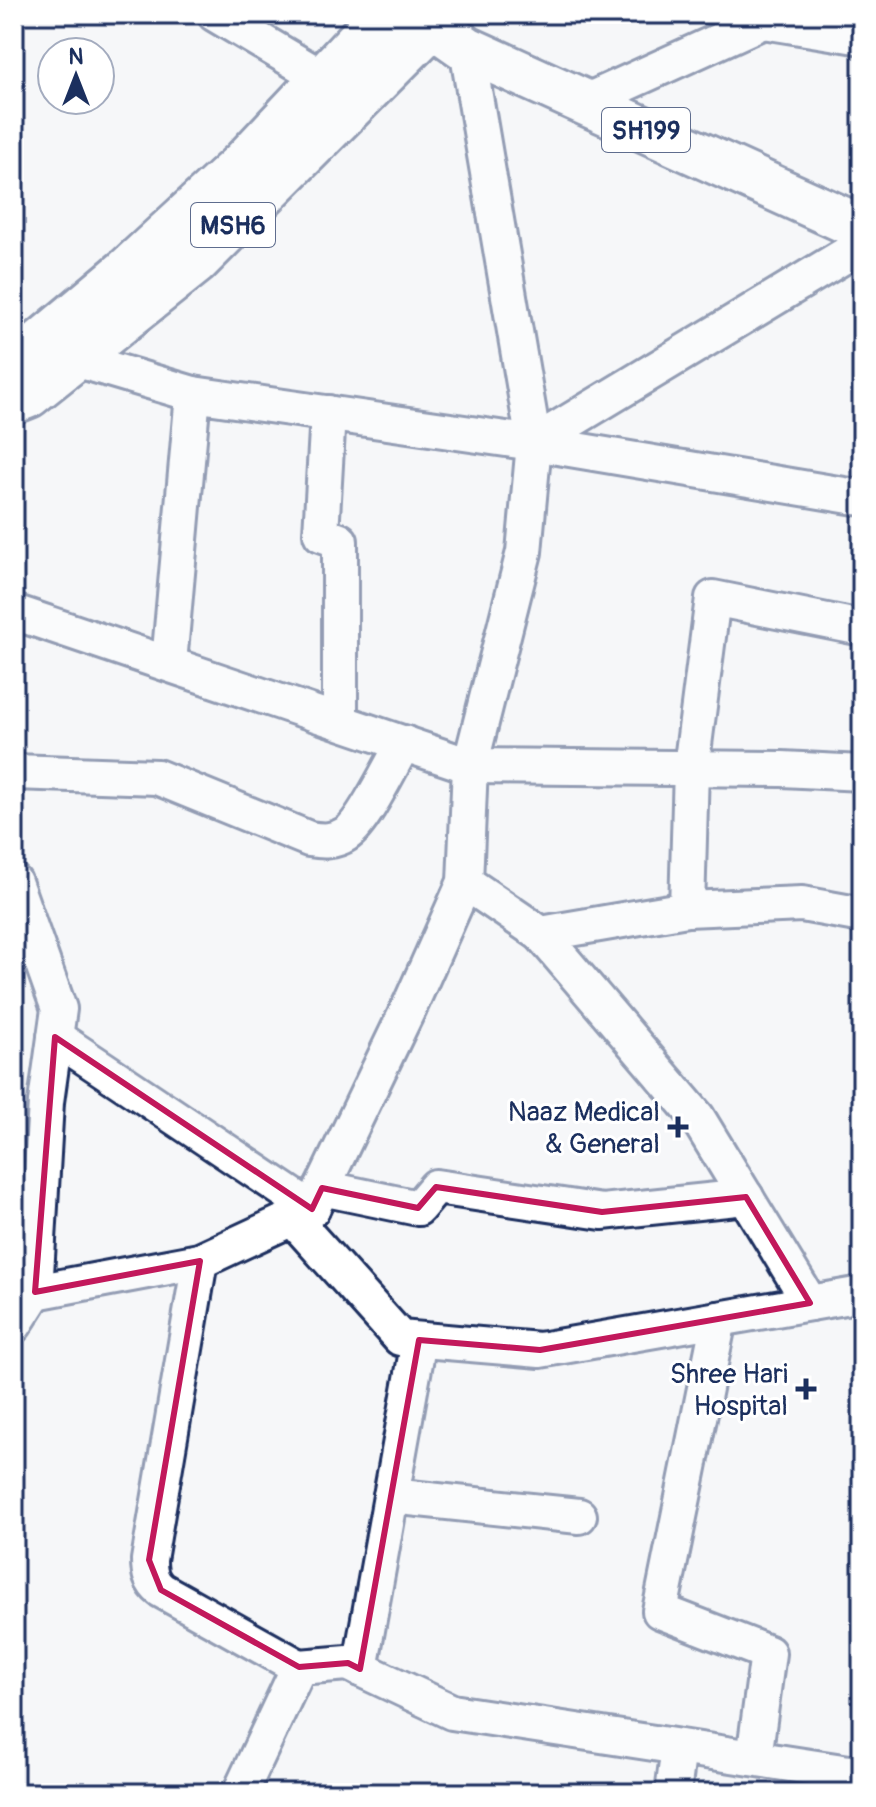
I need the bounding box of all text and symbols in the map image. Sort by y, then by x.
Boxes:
north arrow [36,36,116,116]
text: N [69,43,84,71]
road number: SH199 [602,108,690,152]
road number: MSH6 [191,203,275,247]
place label: Naaz Medical & General [508,1095,660,1162]
marker: Naaz Medical & General [667,1116,689,1138]
place label: Shree Hari Hospital [670,1357,788,1424]
marker: Shree Hari Hospital [795,1378,817,1400]

